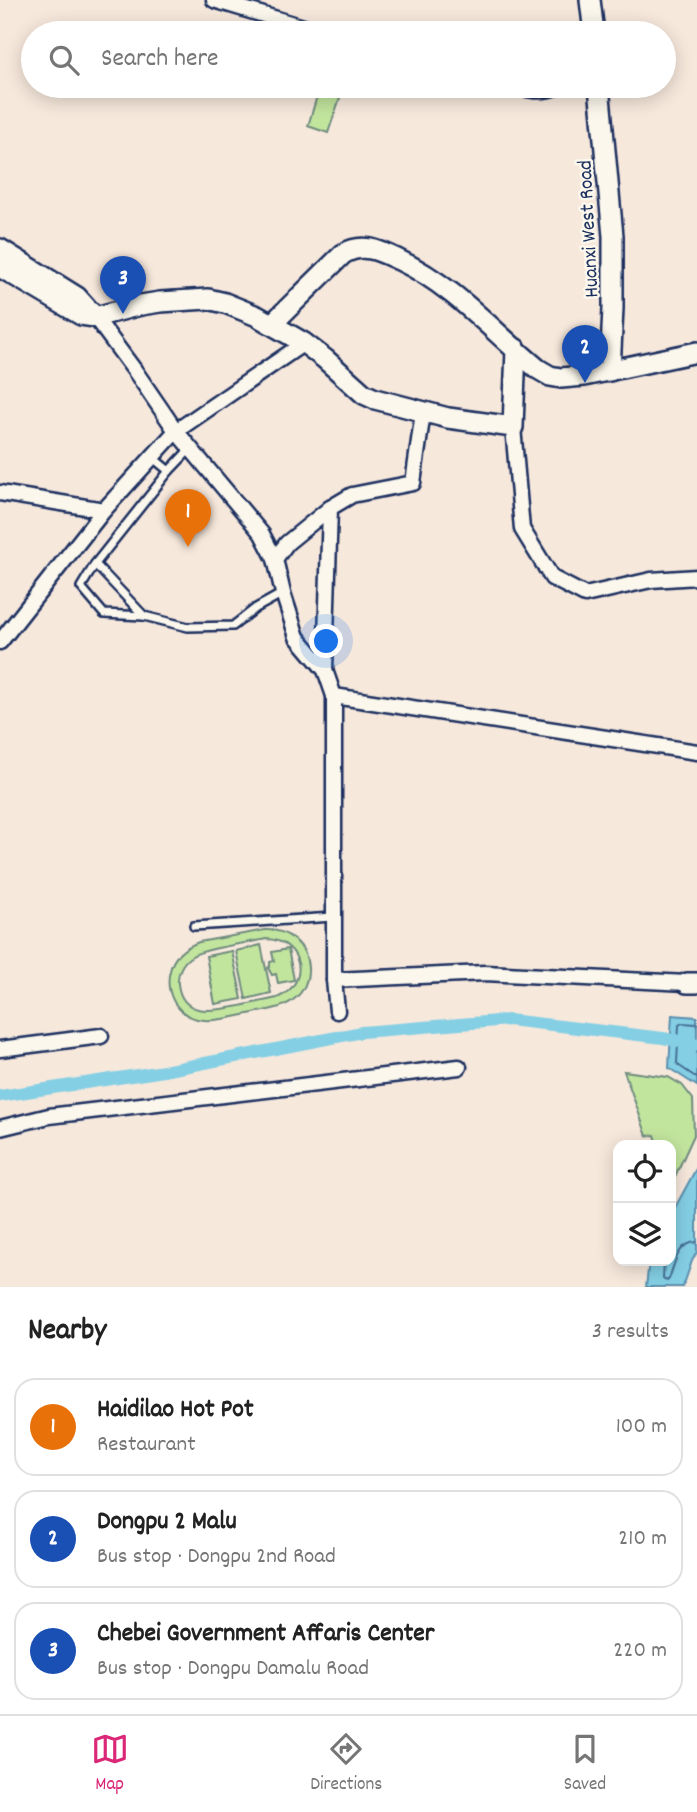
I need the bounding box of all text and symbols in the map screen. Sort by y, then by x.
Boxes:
search box [21,21,676,98]
icon: search [45,41,83,79]
text: Search here [101,41,219,78]
street label: Huanxi West Road [571,159,609,298]
pin: 3 [100,256,146,314]
pin: 2 [562,325,608,383]
pin: 1 [165,489,211,547]
your location [309,624,343,658]
map controls [613,1140,676,1266]
button: locate [613,1140,676,1203]
button: layers [613,1203,676,1266]
text: Nearby [28,1311,106,1354]
text: 3 results [592,1316,669,1349]
text: Haidilao Hot Pot [97,1392,254,1429]
text: 1 [50,1411,56,1444]
text: 100 m [616,1411,667,1444]
text: Restaurant [97,1429,196,1462]
text: Dongpu 2 Malu [97,1504,237,1541]
text: 2 [48,1523,58,1556]
text: 210 m [618,1523,667,1556]
text: Bus stop · Dongpu 2nd Road [97,1541,336,1574]
text: Chebei Government Affaris Center [97,1616,434,1653]
text: 3 [48,1635,58,1668]
text: 220 m [613,1635,667,1668]
text: Bus stop · Dongpu Damalu Road [97,1653,369,1686]
tab: Map [91,1730,129,1799]
tab: Directions [310,1730,382,1799]
tab: Saved [564,1730,606,1799]

